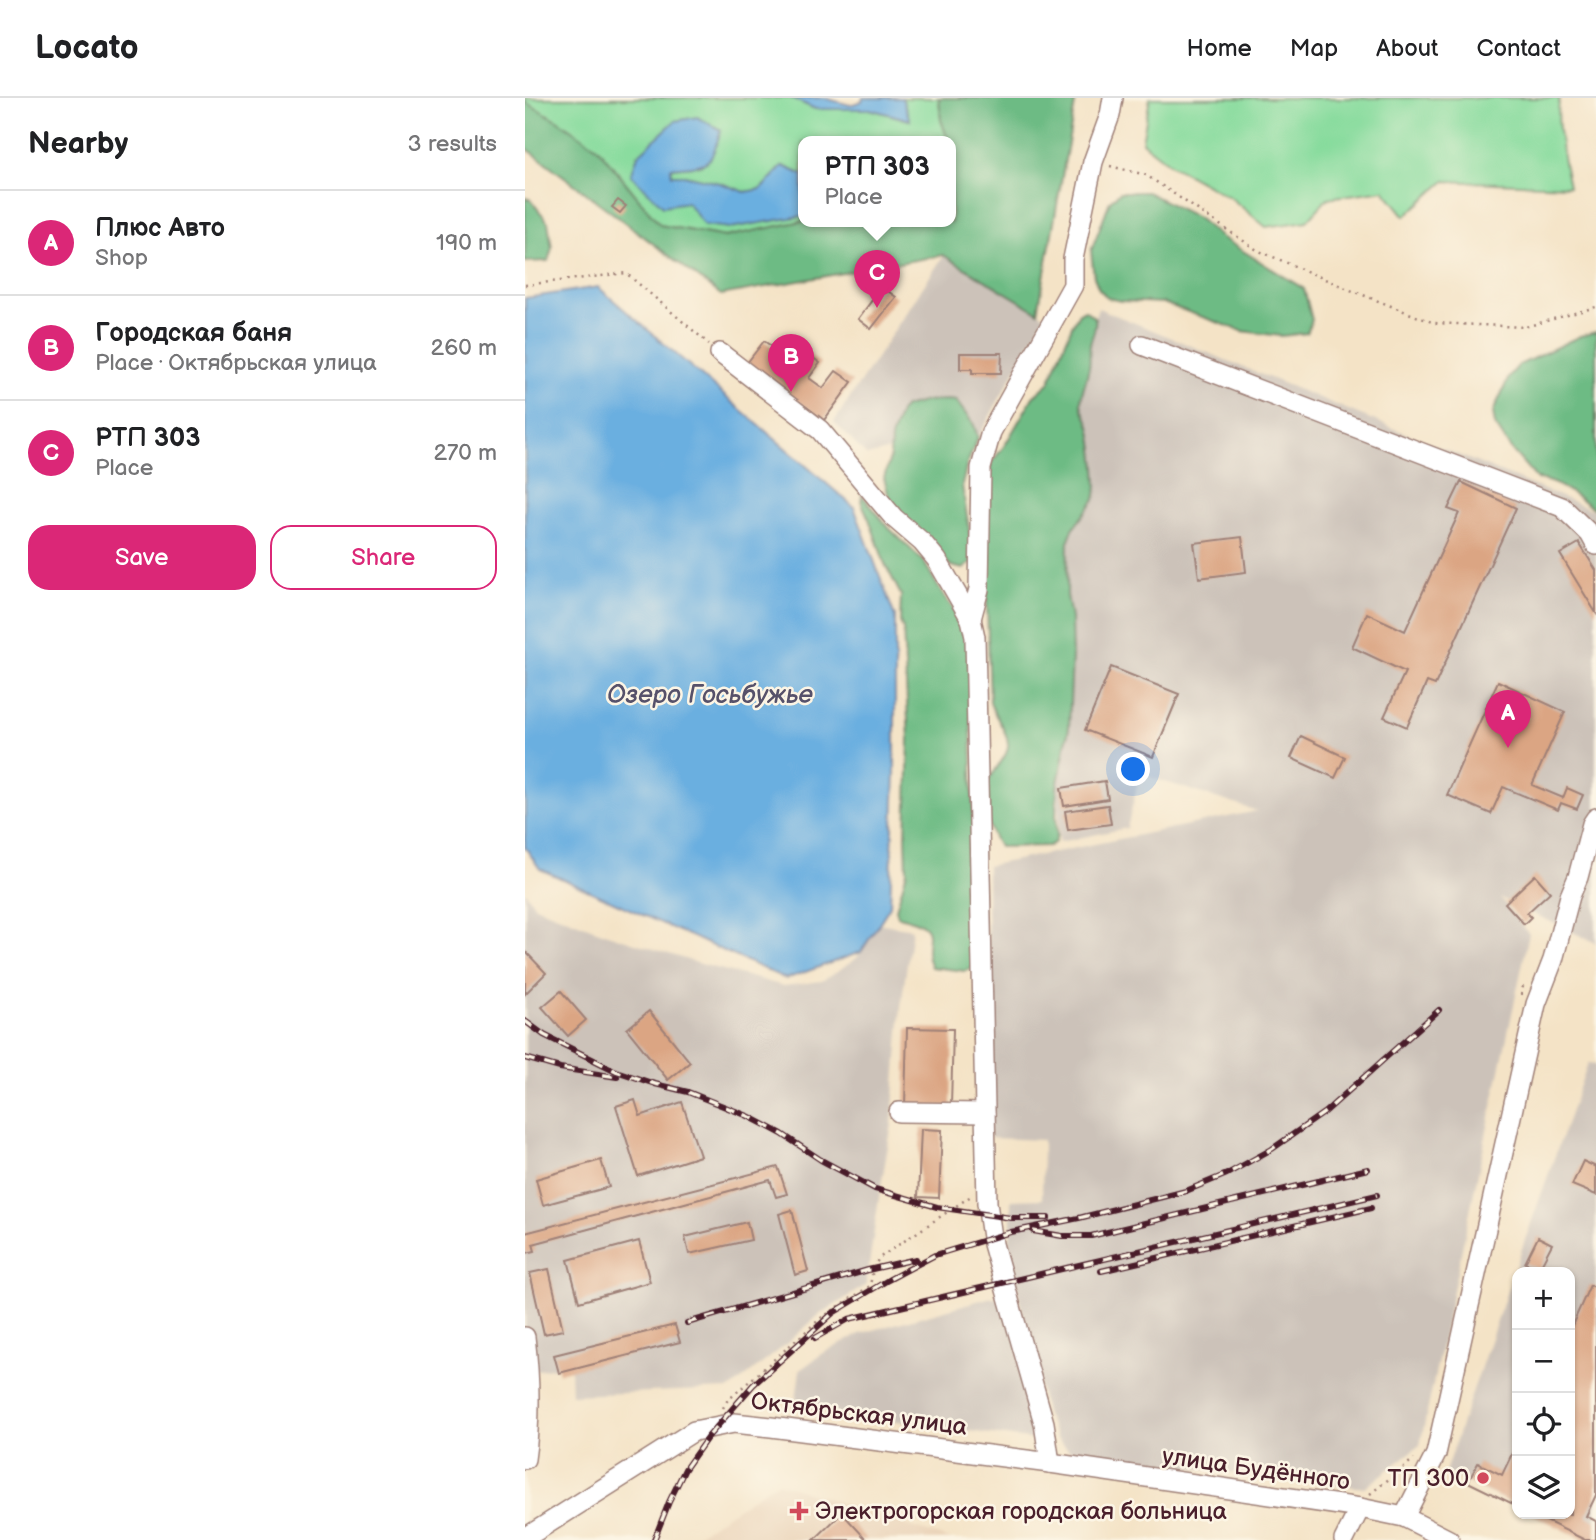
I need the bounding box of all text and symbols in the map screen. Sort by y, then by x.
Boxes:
text: Locato [35,28,139,68]
text: Home [1187,34,1252,63]
text: Map [1290,34,1338,63]
text: About [1376,34,1438,63]
text: Contact [1476,34,1561,63]
text: Nearby [28,126,128,162]
text: 3 results [408,130,497,158]
popup [798,136,956,227]
text: РТП 303 [824,152,930,183]
text: Place [824,183,883,211]
text: Плюс Авто [95,213,225,244]
text: A [44,229,58,257]
text: 190 m [436,229,497,257]
text: Shop [95,244,148,272]
pin: C [854,250,900,308]
text: Городская баня [95,318,292,349]
text: B [43,334,59,362]
text: 260 m [431,334,497,362]
pin: B [768,334,814,392]
text: Place · Октябрьская улица [95,349,377,377]
text: РТП 303 [95,423,200,454]
text: C [43,439,59,467]
text: 270 m [433,439,497,467]
text: Place [95,454,153,482]
button: Save [28,525,256,590]
button: Share [270,525,497,590]
water label: Озеро Госьбужье [607,680,814,711]
pin: A [1485,690,1531,748]
your location [1116,752,1150,786]
map controls [1512,1267,1575,1519]
button: + [1512,1267,1575,1330]
button: − [1512,1330,1575,1393]
street label: Октябрьская улица [749,1386,969,1442]
button: locate [1512,1393,1575,1456]
street label: улица Будённого [1160,1441,1352,1497]
button: layers [1512,1456,1575,1519]
place label: ТП 300 [1388,1464,1469,1493]
marker: ТП 300 [1475,1470,1491,1486]
place label: Электрогорская городская больница [815,1497,1227,1526]
marker: Электрогорская городская больница [789,1501,809,1521]

